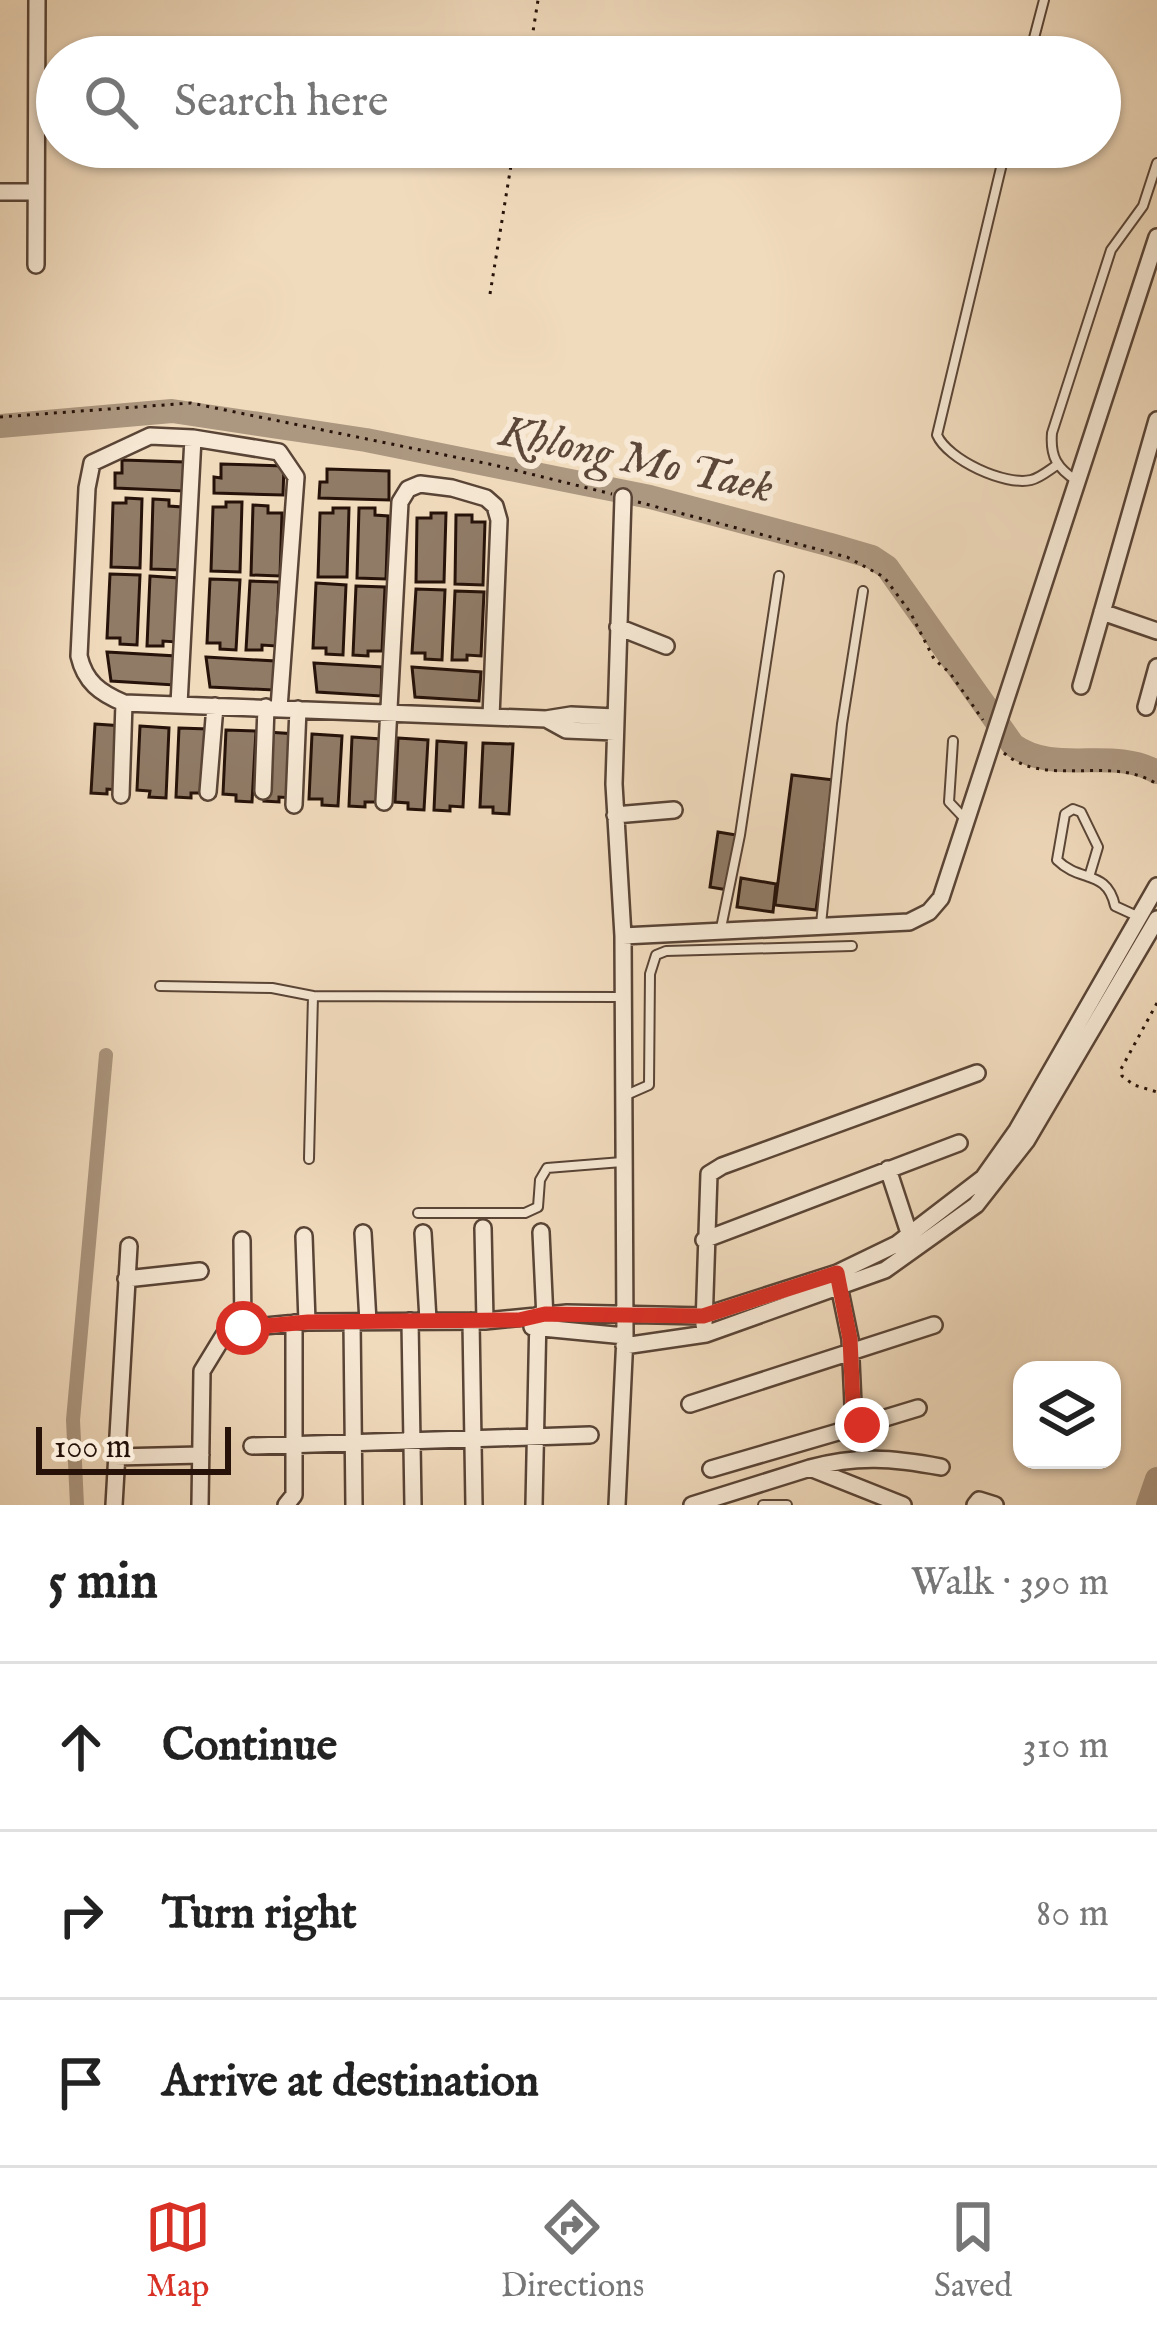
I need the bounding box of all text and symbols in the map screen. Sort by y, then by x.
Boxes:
search box [36,36,1121,168]
icon: search [78,69,144,135]
text: Search here [174,74,388,131]
water label: Khlong Mo Taek [492,403,778,518]
route start [216,1301,270,1355]
map controls [1013,1361,1121,1469]
button: layers [1013,1361,1121,1469]
route end [835,1398,889,1452]
scale bar [36,1421,231,1474]
text: 100 m [54,1427,131,1469]
text: 5 min [48,1551,158,1616]
text: Walk · 390 m [911,1559,1109,1608]
icon: ahead [48,1714,114,1780]
text: Continue [162,1718,337,1775]
text: 310 m [1022,1722,1109,1771]
icon: right [48,1882,114,1948]
text: Turn right [162,1886,357,1943]
text: 80 m [1036,1890,1109,1939]
icon: arrive [48,2050,114,2116]
text: Arrive at destination [162,2054,539,2111]
tab: Map [145,2194,211,2308]
tab: Directions [501,2194,644,2308]
tab: Saved [934,2194,1012,2308]

